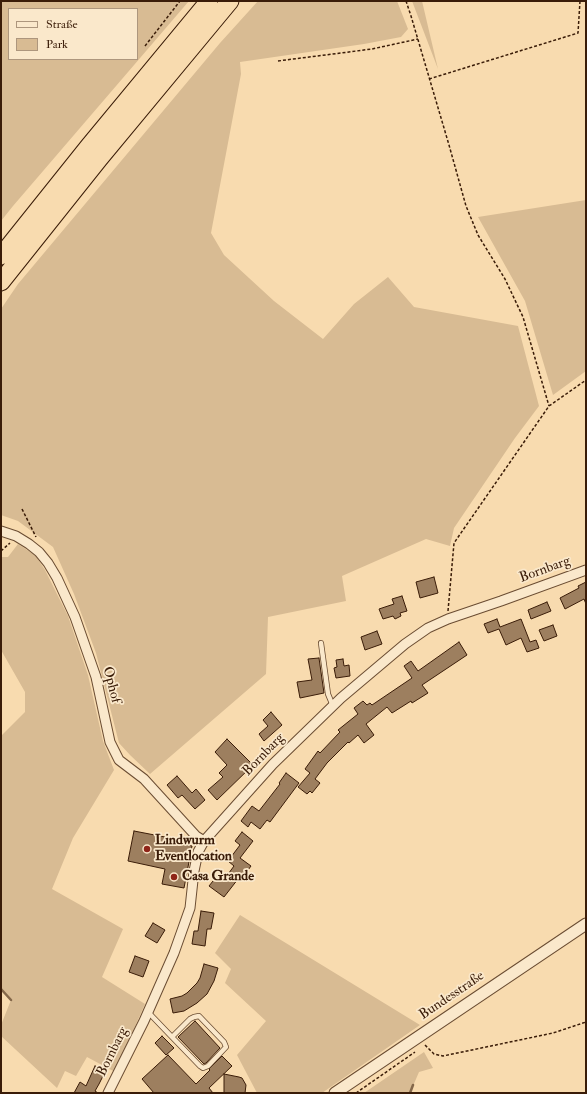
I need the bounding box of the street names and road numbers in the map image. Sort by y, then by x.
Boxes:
street label: Bornbarg [517,553,573,587]
street label: Ophof [98,665,124,705]
street label: Bornbarg [240,730,288,780]
street label: Bundesstraße [416,968,488,1024]
street label: Bornbarg [94,1025,132,1079]

